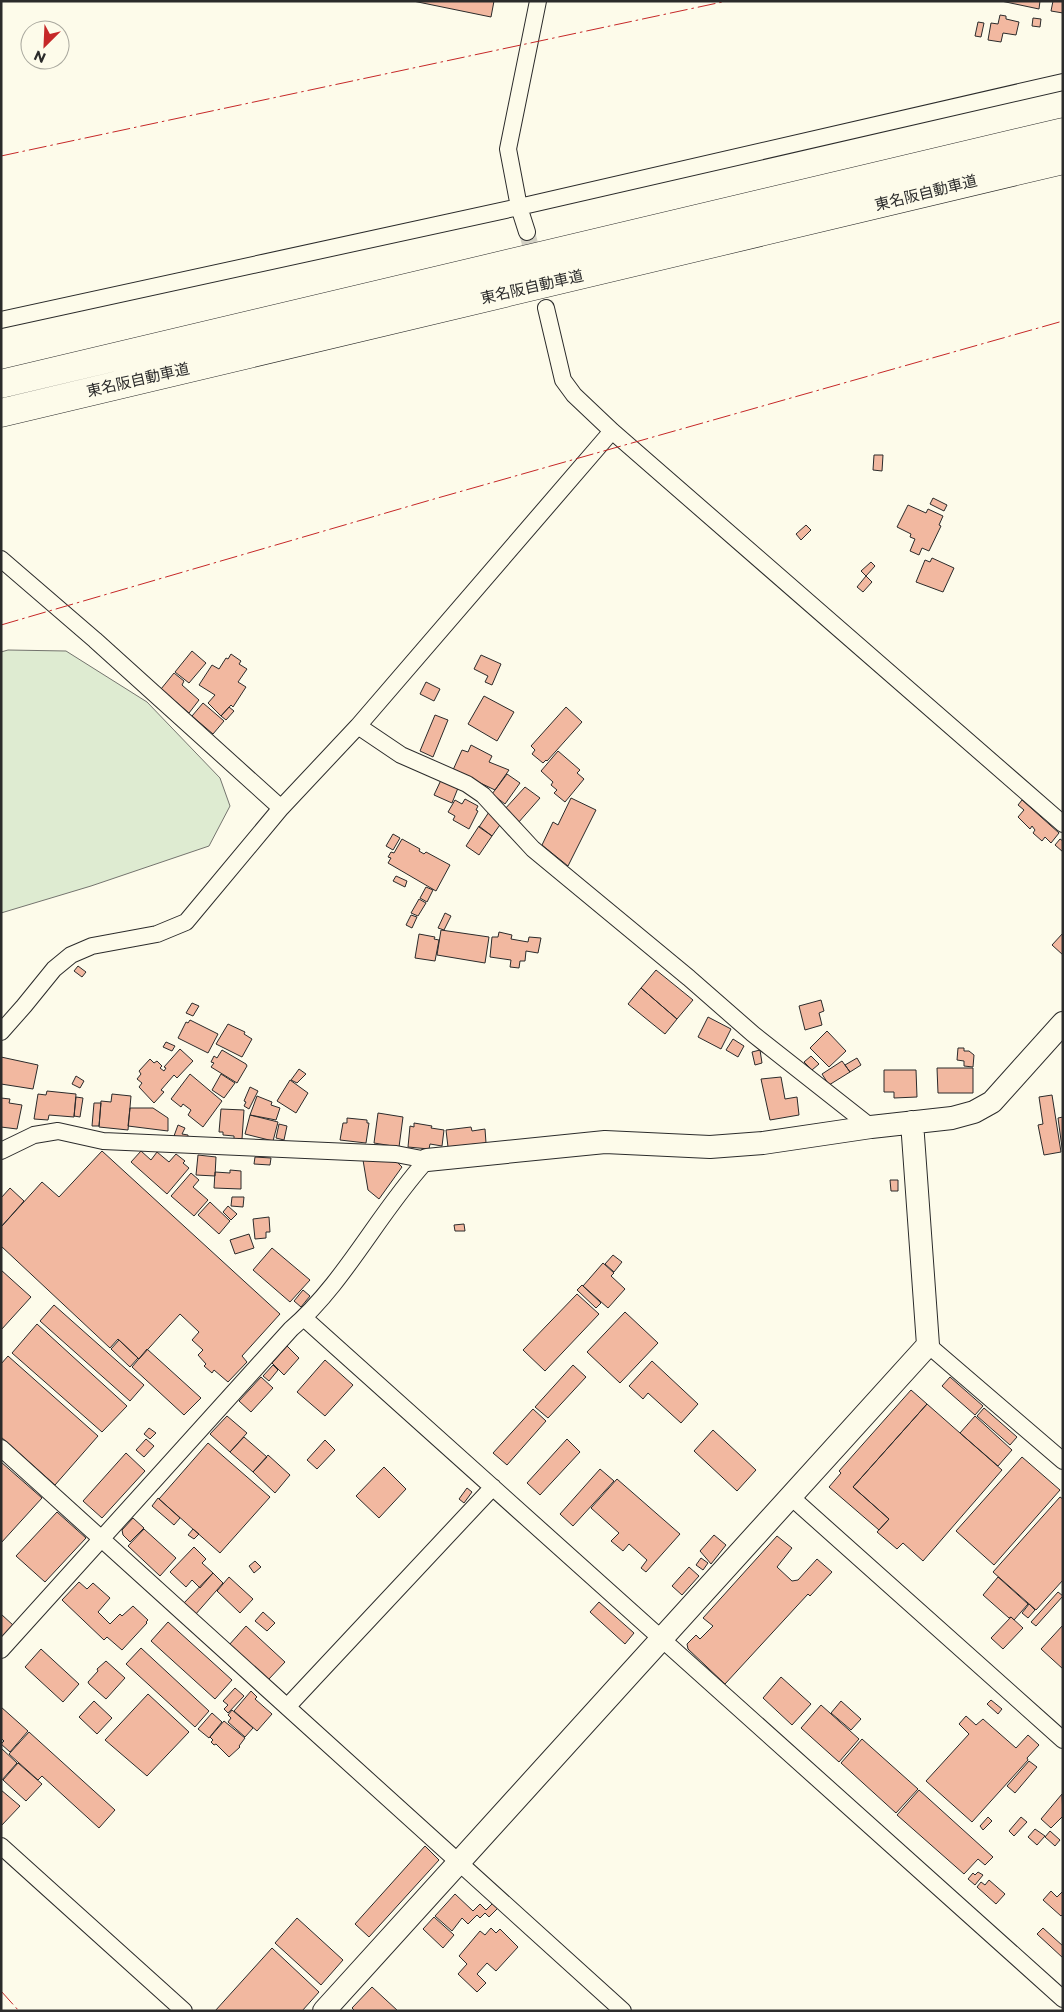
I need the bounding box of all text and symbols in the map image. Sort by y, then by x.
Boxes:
north arrow [20,20,70,70]
text: N [31,46,49,67]
street label: 東名阪自動車道 [873,171,979,214]
street label: 東名阪自動車道 [479,265,585,308]
street label: 東名阪自動車道 [85,358,191,401]

